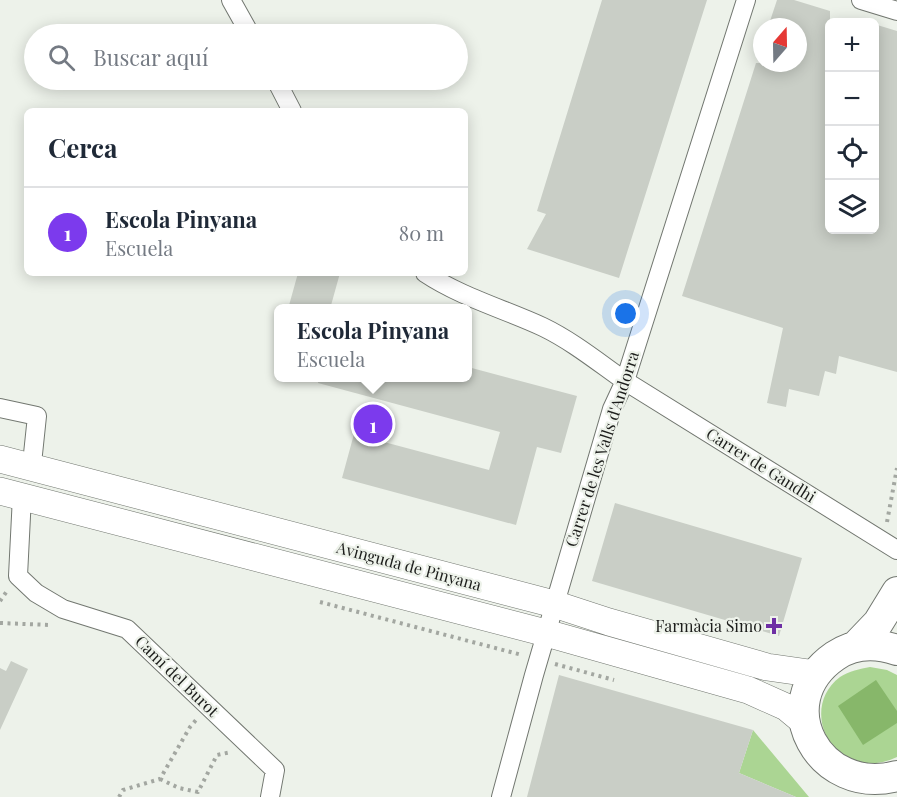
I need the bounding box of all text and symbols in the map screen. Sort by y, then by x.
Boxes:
north arrow [753,18,807,72]
map controls [825,18,879,234]
button: + [825,18,879,72]
search box [24,24,468,90]
icon: search [45,41,78,74]
text: Buscar aquí [93,42,208,72]
button: − [825,72,879,126]
button: locate [825,126,879,180]
text: Cerca [48,130,117,165]
button: layers [825,180,879,234]
text: Escola Pinyana [105,204,257,234]
text: 1 [64,219,71,246]
text: 80 m [399,219,444,246]
text: Escuela [105,234,173,261]
your location [611,299,640,328]
popup [274,304,472,382]
text: Escola Pinyana [297,315,449,345]
text: Escuela [297,345,365,372]
street label: Carrer de les Valls d'Andorra [560,348,643,549]
pin: 1 [354,402,392,446]
street label: Carrer de Gandhi [703,422,820,507]
street label: Avinguda de Pinyana [333,536,484,595]
place label: Farmàcia Simo [655,615,762,636]
marker: Farmàcia Simo [767,619,781,633]
street label: Camí del Burot [131,630,224,721]

